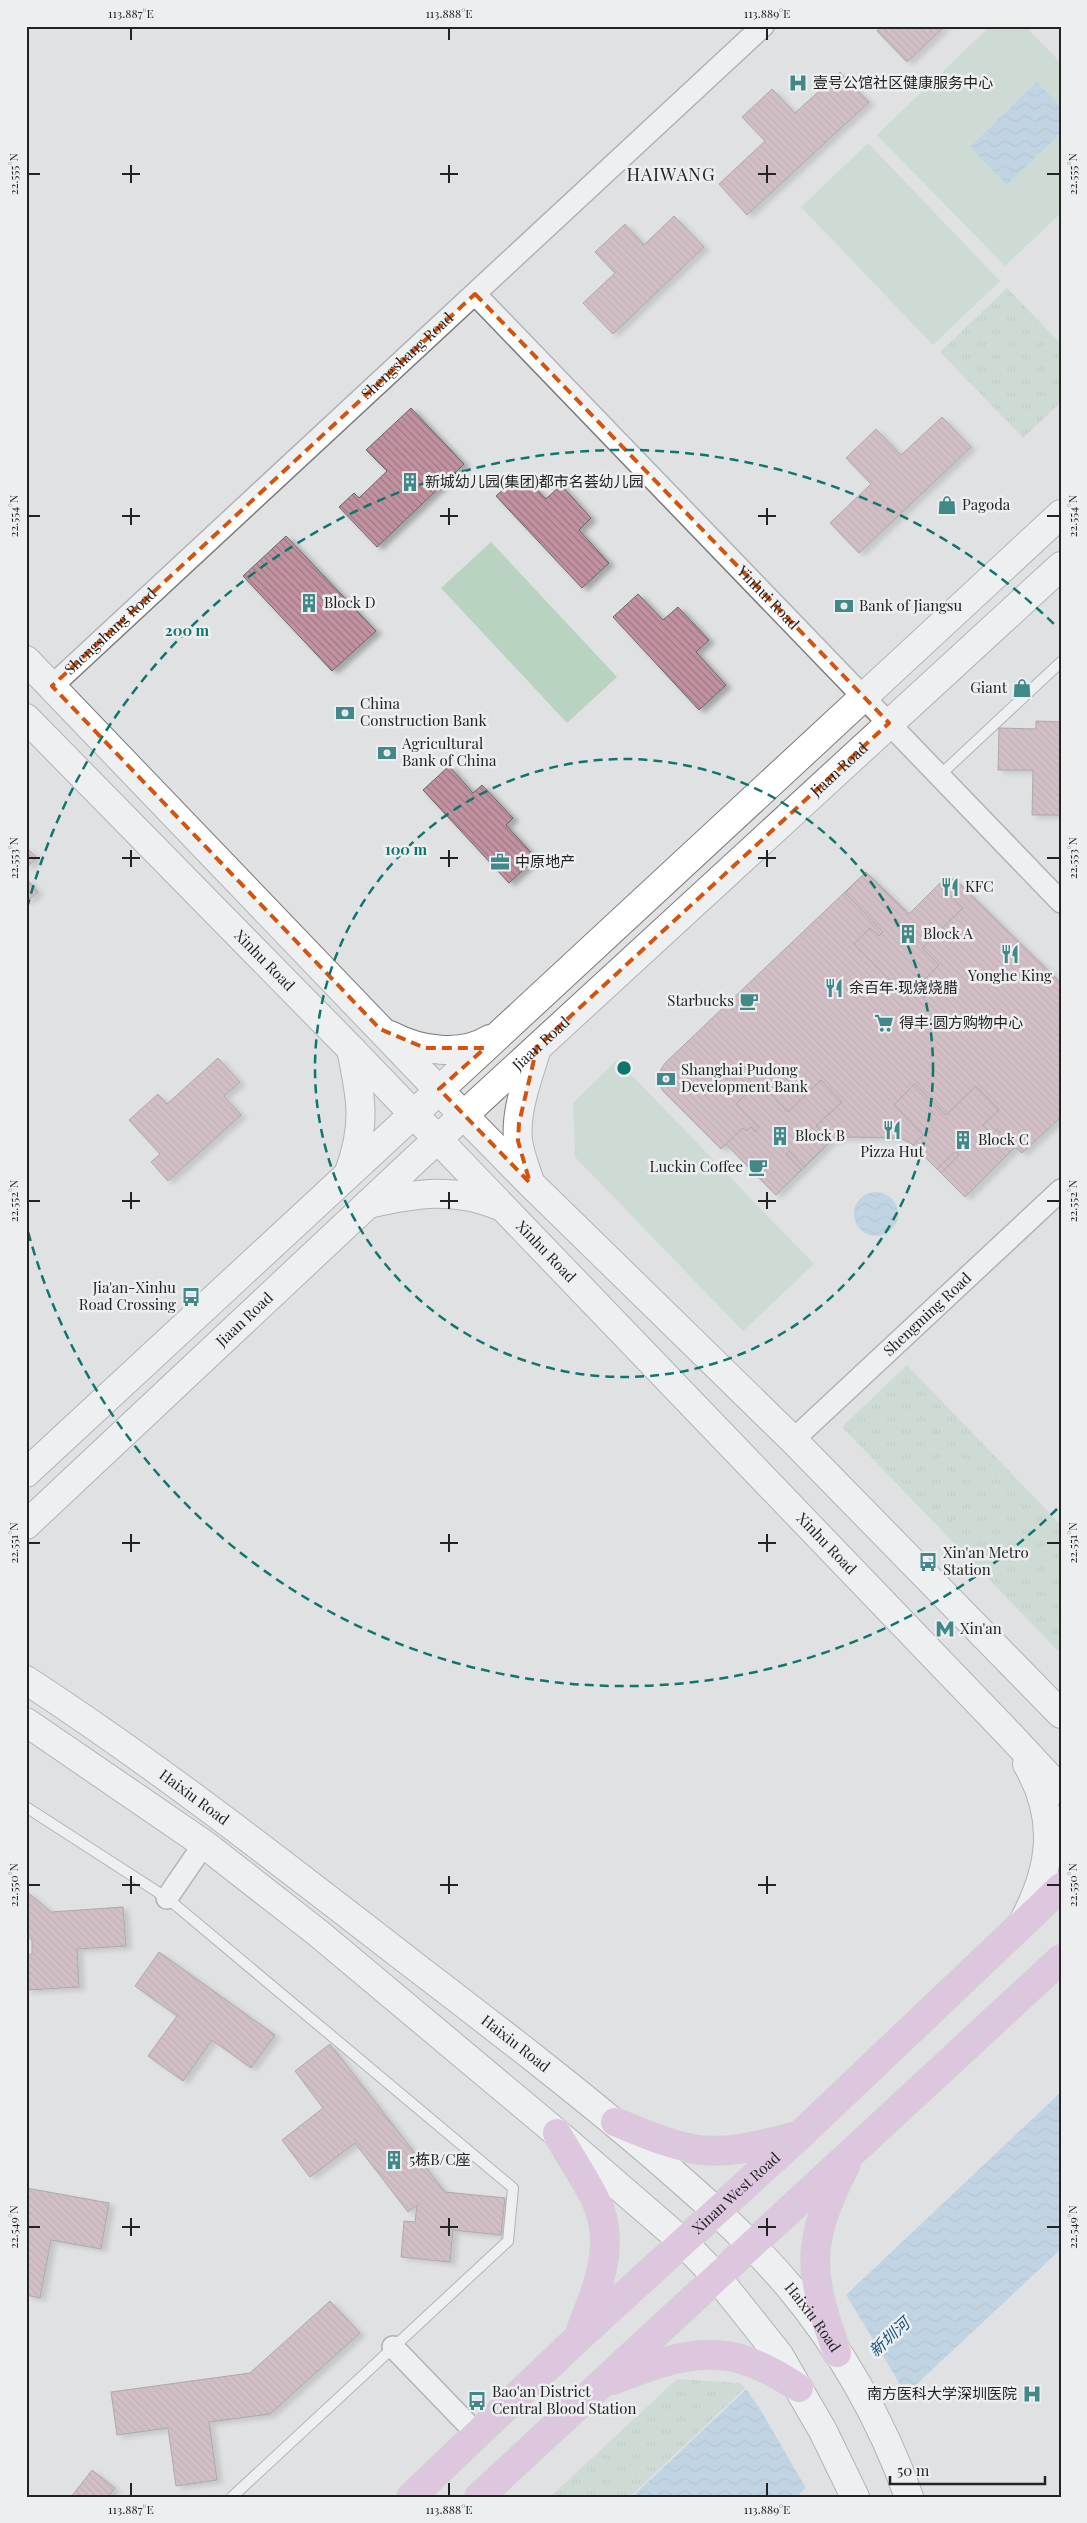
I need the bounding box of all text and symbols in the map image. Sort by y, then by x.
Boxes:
text: 113.887°E [108,5,154,21]
text: 113.888°E [425,5,473,21]
text: 113.889°E [744,5,790,21]
hospital icon: 壹号公馆社区健康服务中心 [787,72,809,94]
place label: 壹号公馆社区健康服务中心 [813,72,993,92]
text: 22.555°N [5,153,21,195]
text: 22.555°N [1064,153,1080,195]
district label: HAIWANG [626,162,716,186]
street label: Shengshang Road [356,307,457,403]
building icon: 新城幼儿园(集团)都市名荟幼儿园 [399,471,421,493]
place label: 新城幼儿园(集团)都市名荟幼儿园 [425,471,644,491]
text: 22.554°N [5,494,21,537]
shop icon: Pagoda [936,494,958,516]
place label: Pagoda [962,494,1011,514]
text: 22.554°N [1064,494,1080,537]
street label: Yinhui Road [732,560,804,634]
street label: Shengshang Road [60,583,161,679]
building icon: Block D [298,592,320,614]
place label: Block D [324,592,376,612]
bank icon: Bank of Jiangsu [833,595,855,617]
place label: Bank of Jiangsu [859,595,963,615]
text: 200 m [165,620,210,640]
place label: Giant [970,677,1008,697]
shop icon: Giant [1011,677,1033,699]
place label: China Construction Bank [360,693,488,730]
bank icon: China Construction Bank [334,702,356,724]
place label: Agricultural Bank of China [401,733,497,770]
street label: Jiaan Road [805,737,872,801]
bank icon: Agricultural Bank of China [376,742,398,764]
text: 22.553°N [5,836,21,879]
text: 22.553°N [1064,836,1080,879]
text: 100 m [385,839,428,859]
office icon: 中原地产 [489,851,511,873]
place label: 中原地产 [515,851,575,871]
restaurant icon: KFC [939,876,961,898]
place label: KFC [965,876,994,896]
building icon: Block A [897,923,919,945]
place label: Block A [923,923,973,943]
street label: Xinhu Road [230,925,300,995]
restaurant icon: Yonghe King [999,943,1021,965]
place label: Yonghe King [967,965,1052,985]
restaurant icon: 余百年·现烧烧腊 [823,977,845,999]
place label: 余百年·现烧烧腊 [849,977,958,997]
place label: Starbucks [667,990,734,1010]
cafe icon: Starbucks [738,990,760,1012]
street label: Jiaan Road [507,1011,574,1075]
supermarket icon: 得丰·圆方购物中心 [873,1012,895,1034]
place label: 得丰·圆方购物中心 [899,1012,1023,1032]
centre of rings [615,1059,633,1077]
place label: Shanghai Pudong Development Bank [681,1059,809,1096]
bank icon: Shanghai Pudong Development Bank [655,1068,677,1090]
restaurant icon: Pizza Hut [881,1119,903,1141]
building icon: Block B [769,1125,791,1147]
place label: Block B [795,1125,845,1145]
building icon: Block C [952,1129,974,1151]
place label: Block C [978,1129,1029,1149]
place label: Pizza Hut [860,1141,925,1161]
place label: Luckin Coffee [650,1156,743,1176]
cafe icon: Luckin Coffee [747,1156,769,1178]
text: 22.552°N [5,1179,21,1222]
text: 22.552°N [1064,1179,1080,1222]
street label: Xinhu Road [512,1216,581,1286]
street label: Shengming Road [878,1267,975,1360]
place label: Jia'an-Xinhu Road Crossing [79,1277,176,1314]
bus stop icon: Jia'an-Xinhu Road Crossing [180,1286,202,1308]
street label: Jiaan Road [211,1287,277,1351]
street label: Xinhu Road [793,1508,862,1579]
text: 22.551°N [5,1522,21,1564]
text: 22.551°N [1064,1522,1080,1564]
place label: Xin'an Metro Station [943,1542,1029,1579]
bus stop icon: Xin'an Metro Station [917,1551,939,1573]
metro station icon: Xin'an [934,1618,956,1640]
place label: Xin'an [960,1618,1002,1638]
street label: Haixiu Road [156,1764,234,1829]
text: 22.550°N [5,1863,21,1907]
text: 22.550°N [1064,1863,1080,1907]
street label: Haixiu Road [478,2010,555,2076]
street label: Xinan West Road [687,2147,784,2238]
building icon: 5栋B/C座 [383,2149,405,2171]
place label: 5栋B/C座 [409,2149,470,2169]
text: 22.549°N [5,2205,21,2249]
text: 22.549°N [1064,2205,1080,2249]
street label: Haixiu Road [781,2278,846,2356]
water label: 新圳河 [864,2311,916,2361]
place label: Bao'an District Central Blood Station [492,2381,636,2418]
place label: 南方医科大学深圳医院 [867,2383,1017,2403]
hospital icon: 南方医科大学深圳医院 [1021,2383,1043,2405]
bus stop icon: Bao'an District Central Blood Station [466,2390,488,2412]
scale bar [890,2453,1044,2485]
text: 50 m [897,2460,930,2480]
text: 113.887°E [108,2501,154,2517]
text: 113.888°E [425,2501,473,2517]
text: 113.889°E [744,2501,790,2517]

